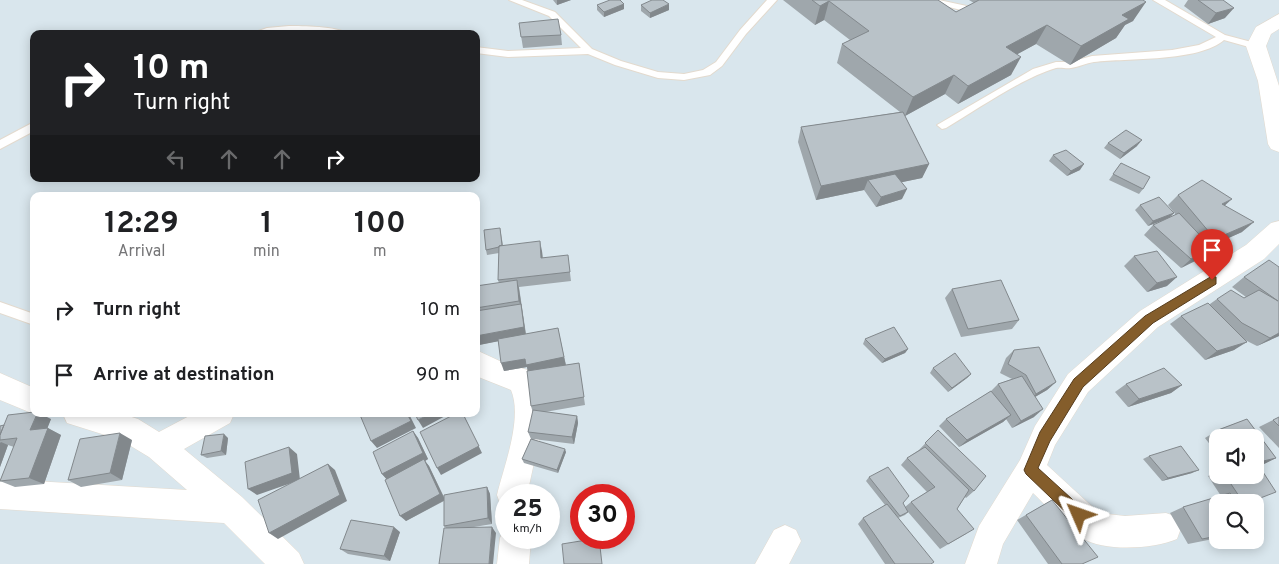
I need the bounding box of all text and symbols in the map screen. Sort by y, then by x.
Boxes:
text: 10 m [133,47,209,91]
icon: right [50,50,115,115]
text: Turn right [133,90,230,117]
icon: left [162,145,190,173]
icon: ahead [215,145,243,173]
icon: ahead [268,145,296,173]
icon: right [321,145,349,173]
text: 12:29 [104,206,179,243]
text: 1 [260,206,272,243]
text: 100 [354,206,406,243]
pin [1191,229,1233,280]
icon: arrive [1198,236,1226,264]
text: Arrival [118,242,165,262]
text: min [253,242,280,262]
text: m [373,242,387,262]
icon: right [50,296,78,324]
text: Turn right [93,298,181,322]
text: 10 m [420,298,460,322]
icon: arrive [50,361,78,389]
text: Arrive at destination [93,363,274,387]
text: 90 m [416,363,460,387]
map controls [1209,429,1264,549]
button: sound [1209,429,1264,484]
speed limit sign: 30 [570,484,635,549]
position arrow [1052,488,1104,540]
text: 25 [512,494,543,526]
button: search [1209,494,1264,549]
text: km/h [513,521,542,537]

